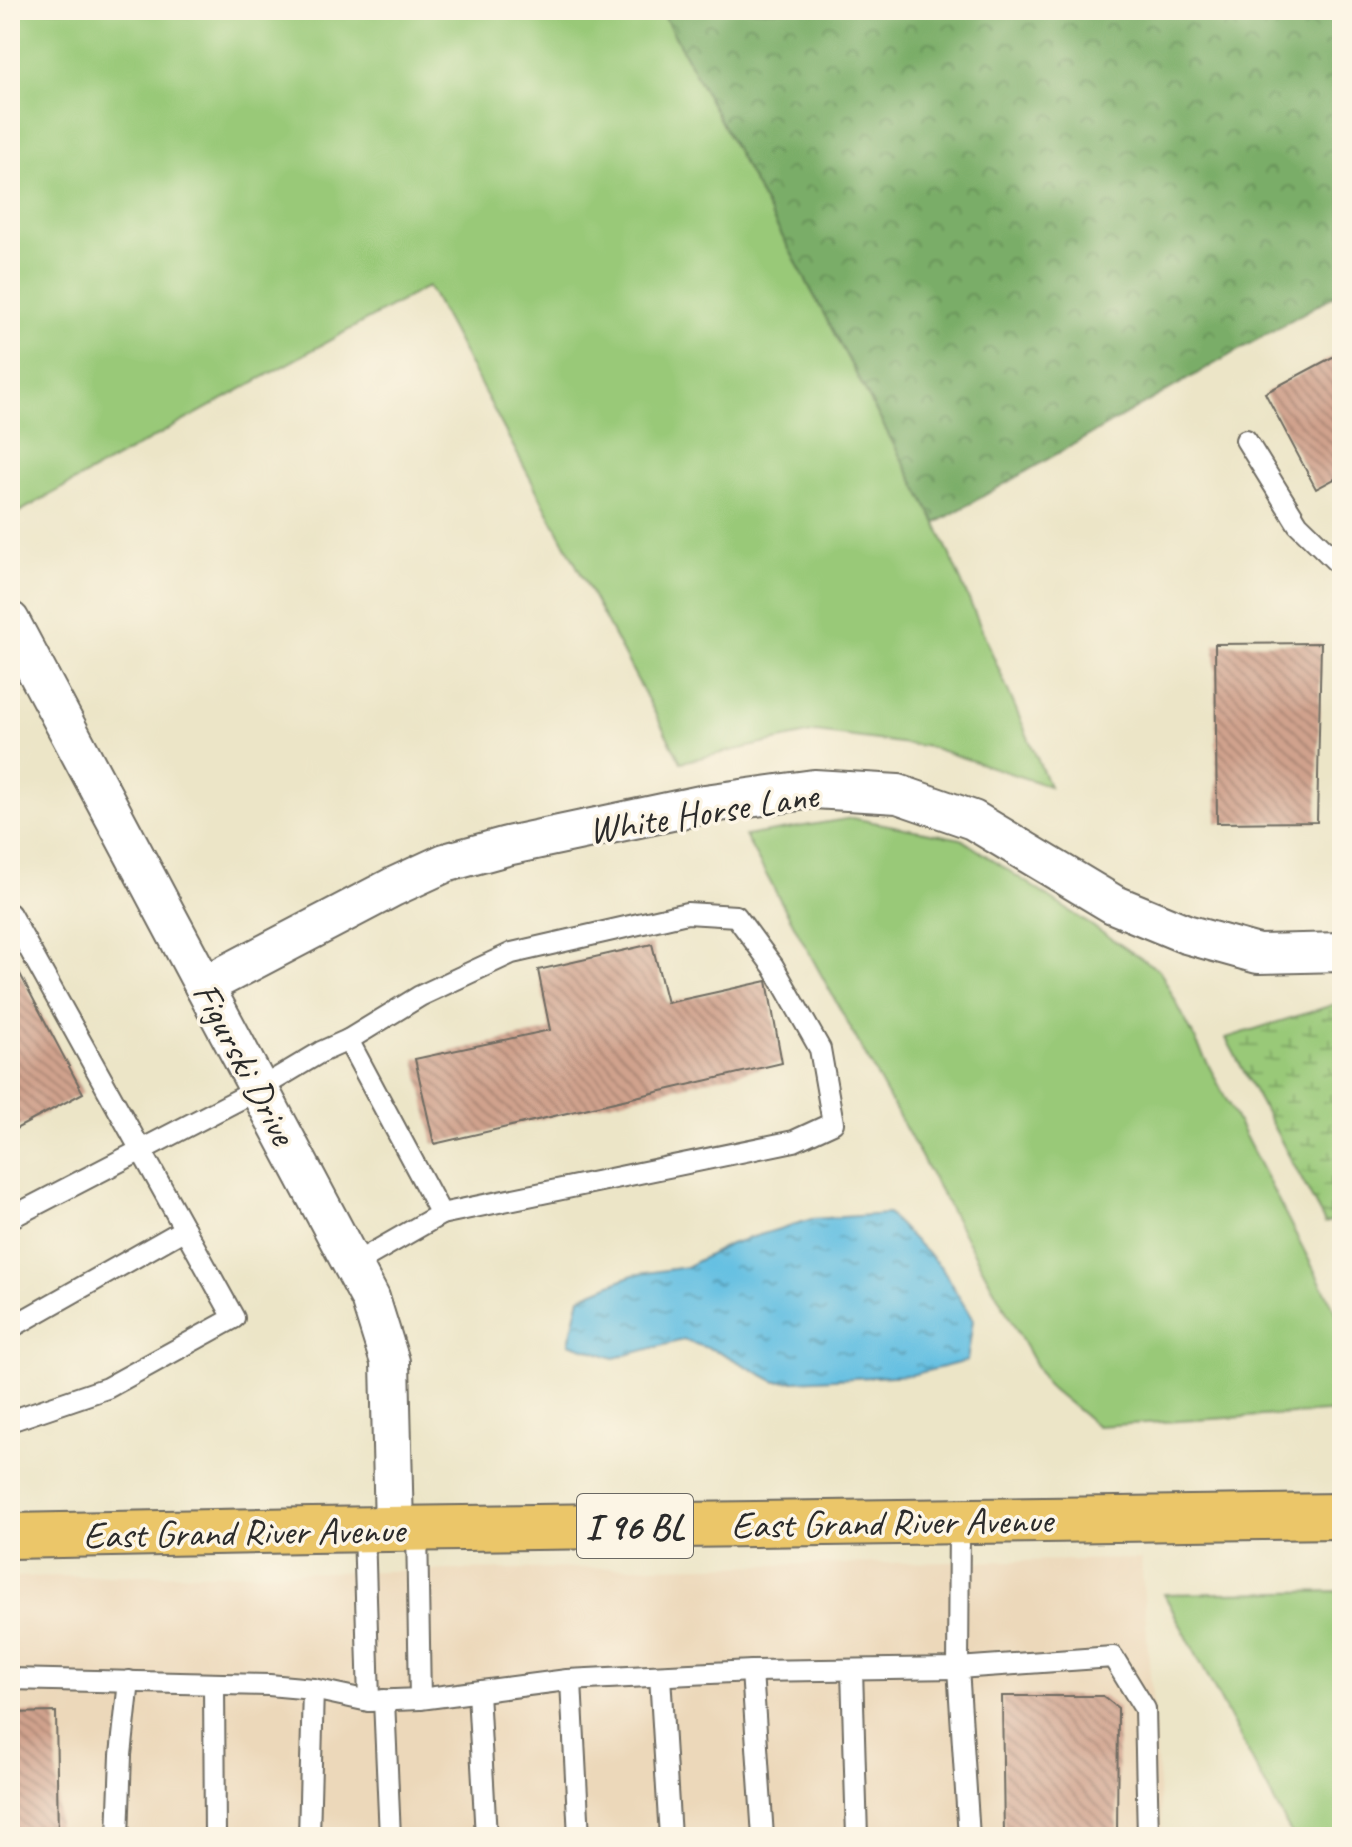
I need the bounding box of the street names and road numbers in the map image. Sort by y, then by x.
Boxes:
street label: White Horse Lane [585,771,824,854]
street label: Figurski Drive [182,974,308,1155]
road number: I 96 BL [577,1494,693,1558]
street label: East Grand River Avenue [731,1496,1056,1549]
street label: East Grand River Avenue [83,1506,408,1559]

